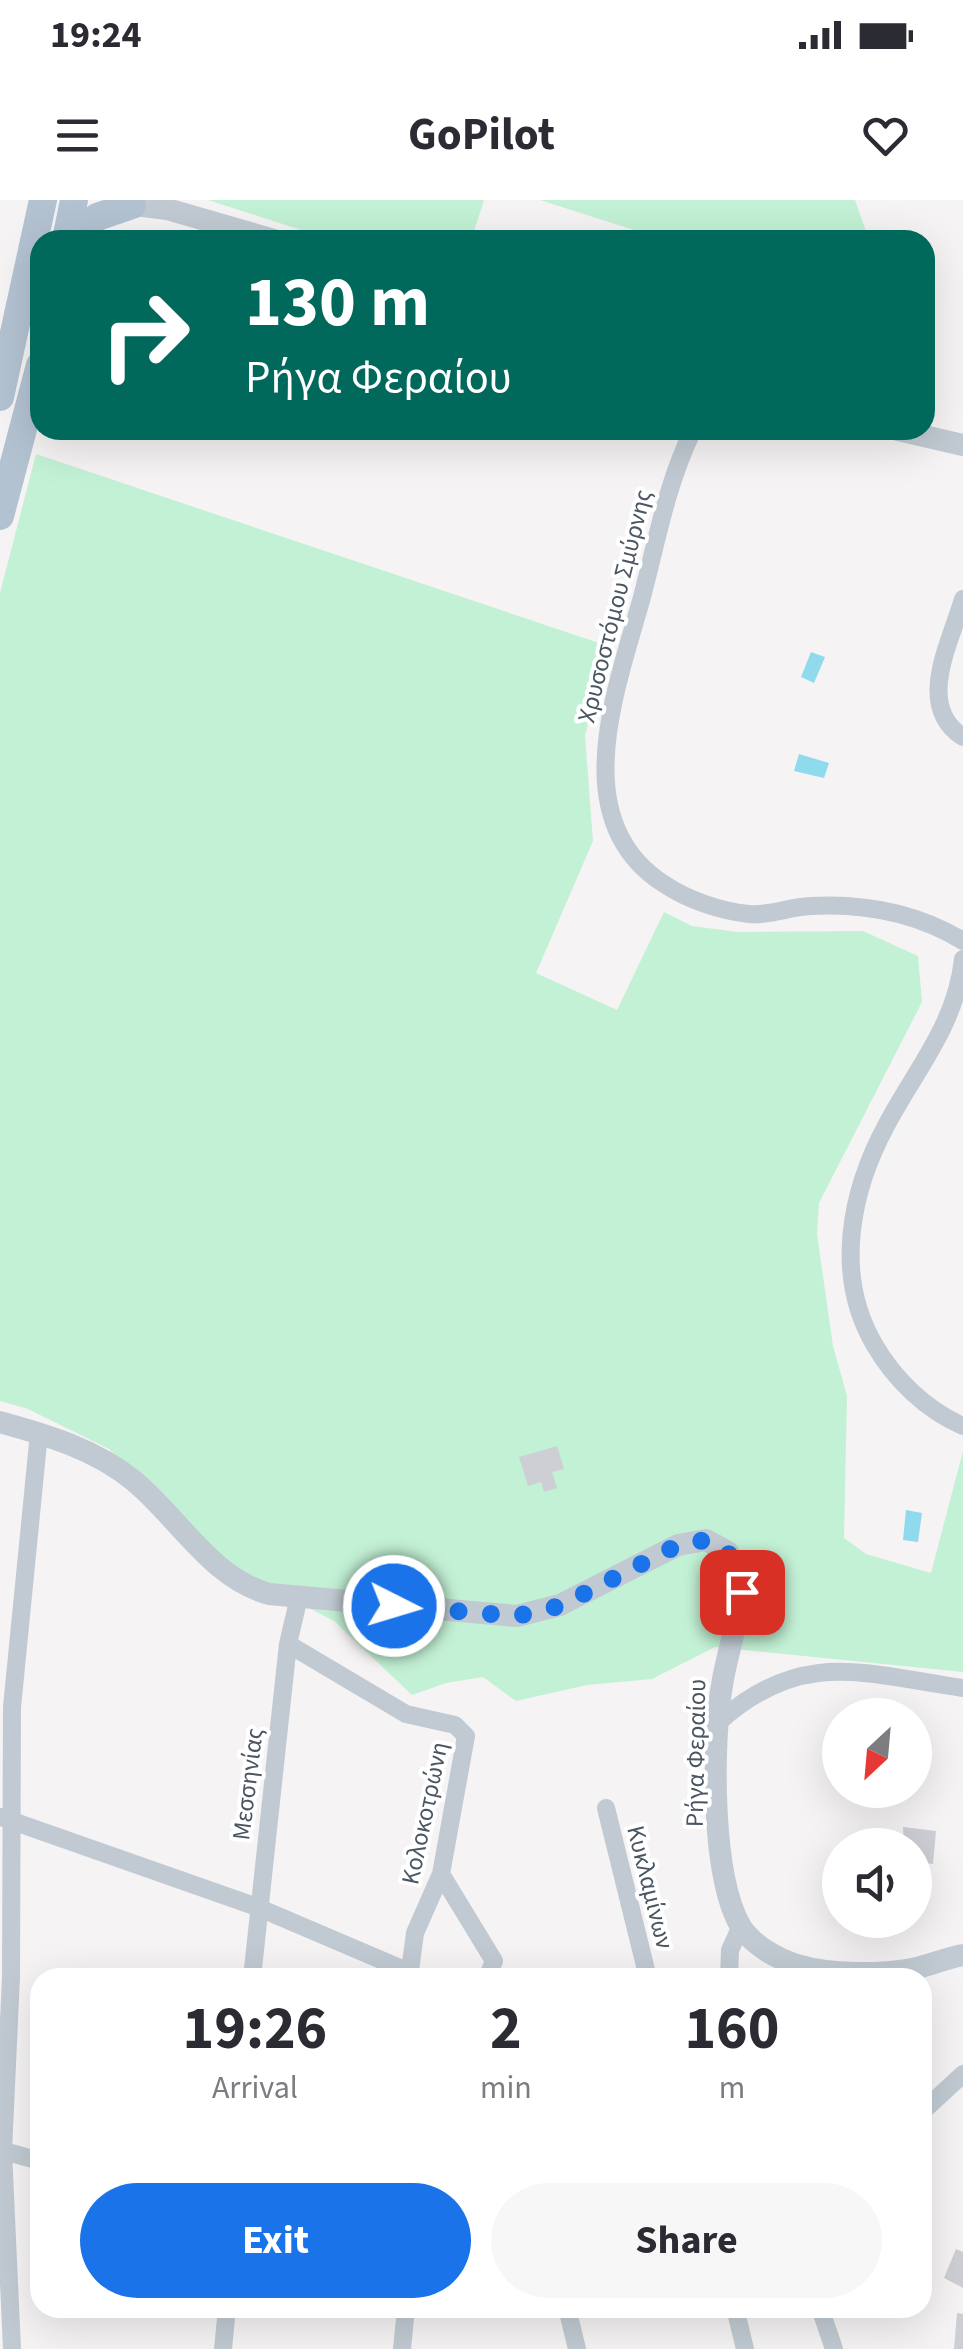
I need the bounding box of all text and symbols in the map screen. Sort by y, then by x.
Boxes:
text: 19:24 [50,8,142,62]
text: GoPilot [408,103,555,167]
icon: menu [50,108,105,163]
icon: heart [858,108,913,163]
text: 130 m [245,253,430,353]
icon: right [80,270,210,400]
text: Ρήγα Φεραίου [245,346,512,410]
street label: Χρυσοστόμου Σμύρνης [569,486,661,726]
pin [700,1550,785,1635]
position arrow [342,1554,446,1658]
icon: arrive [715,1565,770,1620]
street label: Ρήγα Φεραίου [677,1679,715,1827]
north arrow [822,1698,932,1808]
map controls [822,1698,932,1938]
street label: Μεσσηνίας [223,1726,273,1842]
street label: Κολοκοτρώνη [392,1739,458,1888]
street label: Κυκλαμίνων [617,1822,683,1953]
button: sound [822,1828,932,1938]
text: 19:26 [183,1987,327,2072]
text: 2 [490,1987,522,2072]
text: 160 [684,1987,779,2072]
text: Arrival [212,2065,298,2111]
text: min [480,2065,532,2111]
text: m [719,2065,745,2111]
button: Exit [80,2183,471,2298]
button: Share [491,2183,882,2298]

